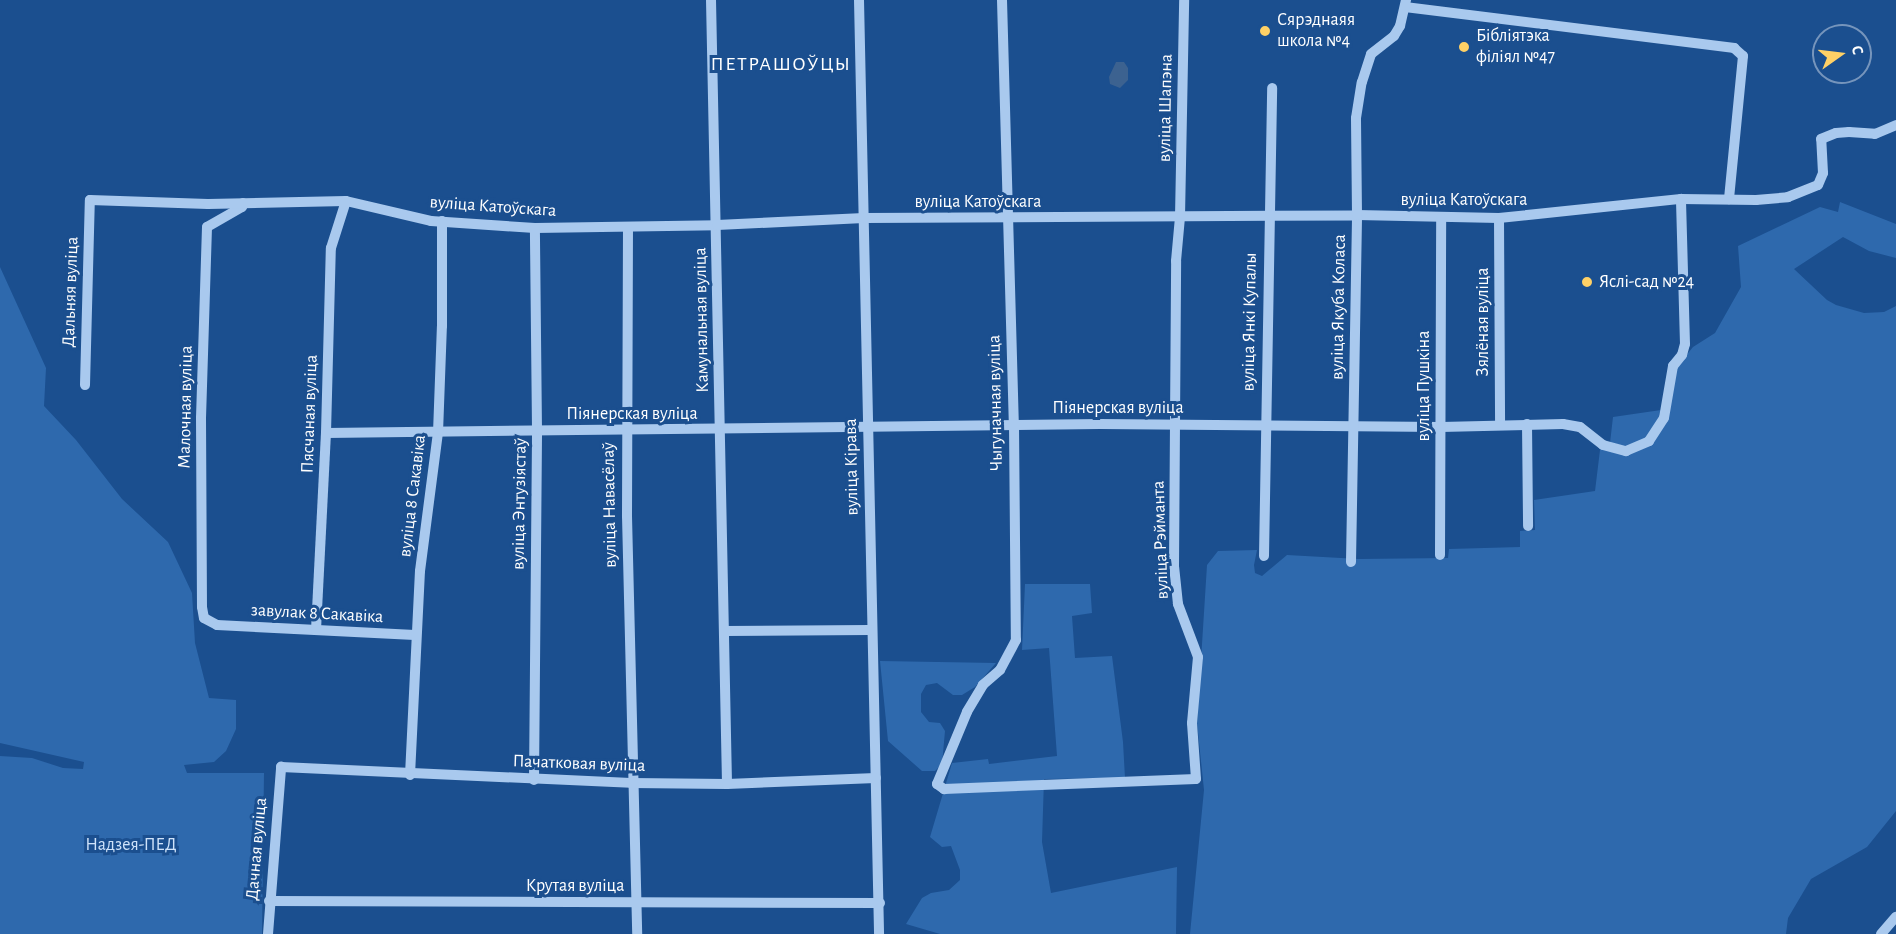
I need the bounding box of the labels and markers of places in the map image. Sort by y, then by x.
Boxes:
place label: Сярэднаяя школа №4 [1277,10,1355,52]
marker: Сярэднаяя школа №4 [1258,24,1272,38]
place label: Бібліятэка філіял №47 [1476,26,1555,68]
marker: Бібліятэка філіял №47 [1457,40,1471,54]
place label: Яслі-сад №24 [1599,271,1694,293]
marker: Яслі-сад №24 [1580,275,1594,289]

